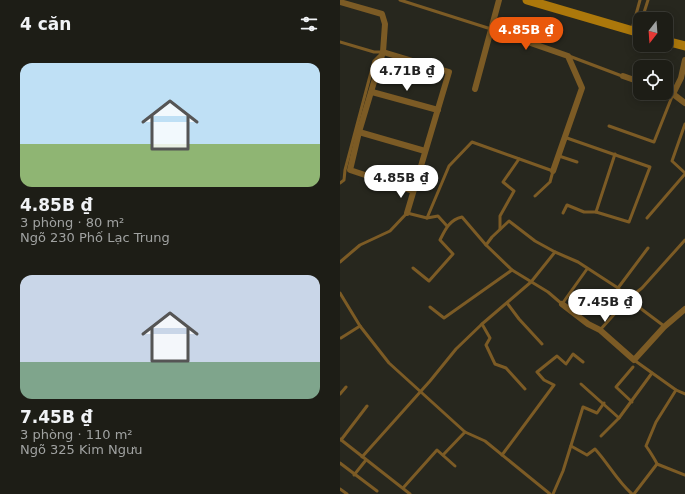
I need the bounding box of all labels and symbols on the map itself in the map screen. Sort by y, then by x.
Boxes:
north arrow [633,12,673,52]
pin: 4.85B ₫ [489,17,563,51]
pin: 4.71B ₫ [370,58,444,92]
pin: 4.85B ₫ [364,165,438,199]
pin: 7.45B ₫ [568,289,642,323]

